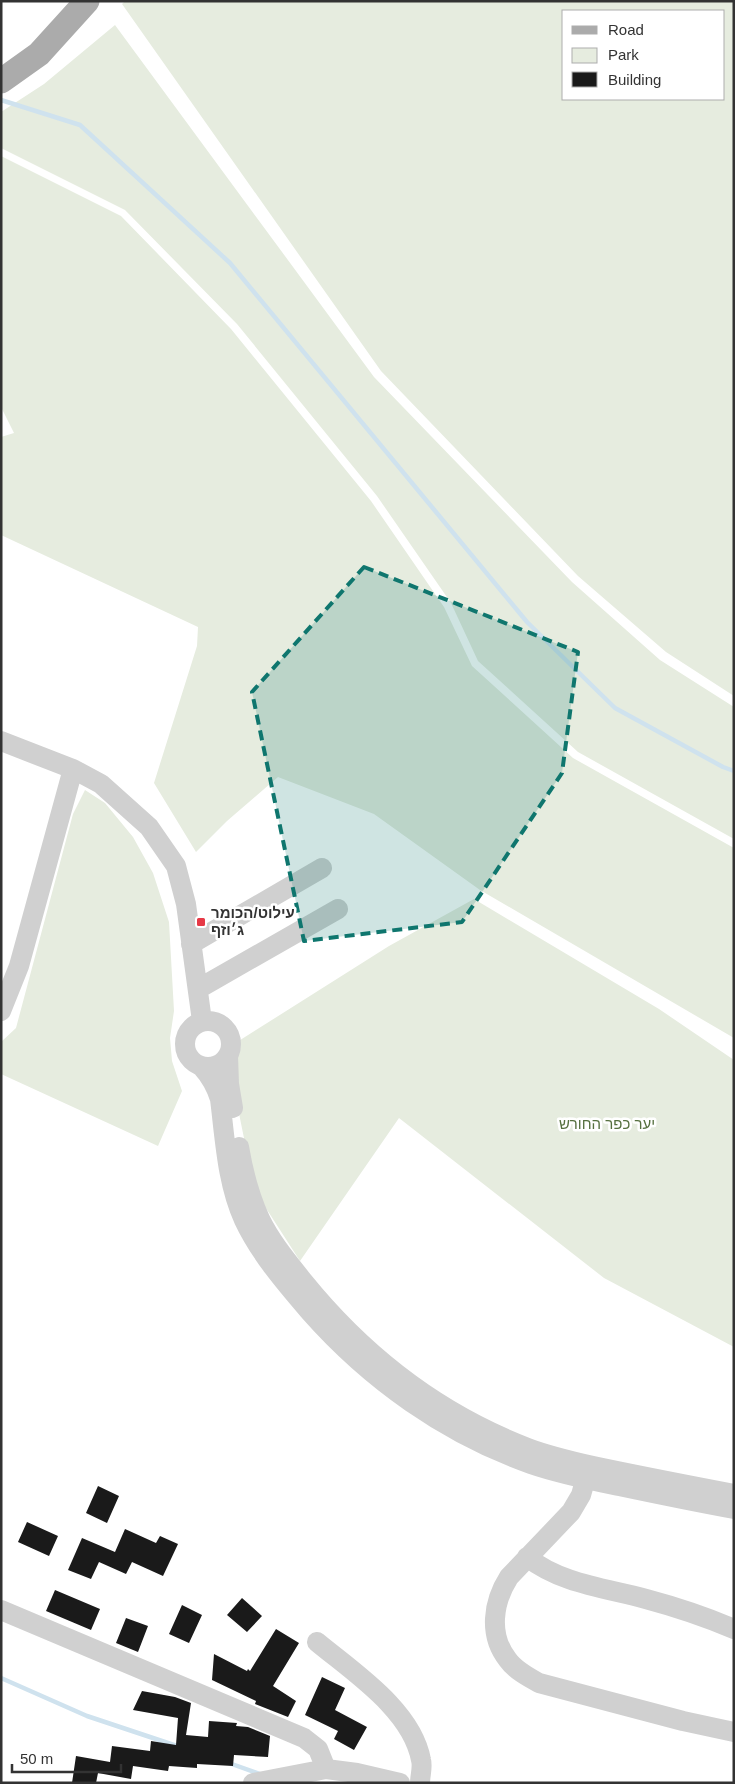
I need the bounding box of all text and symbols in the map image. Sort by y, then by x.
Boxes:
legend [562,10,725,100]
text: Road [608,21,644,38]
text: Park [608,46,639,63]
text: Building [608,71,661,88]
place label: עילוט/הכומר ג׳וזף [211,904,295,938]
marker: עילוט/הכומר ג׳וזף [195,916,207,928]
park label: יער כפר החורש [559,1115,655,1132]
scale bar [12,1742,121,1774]
text: 50 m [20,1750,53,1767]

